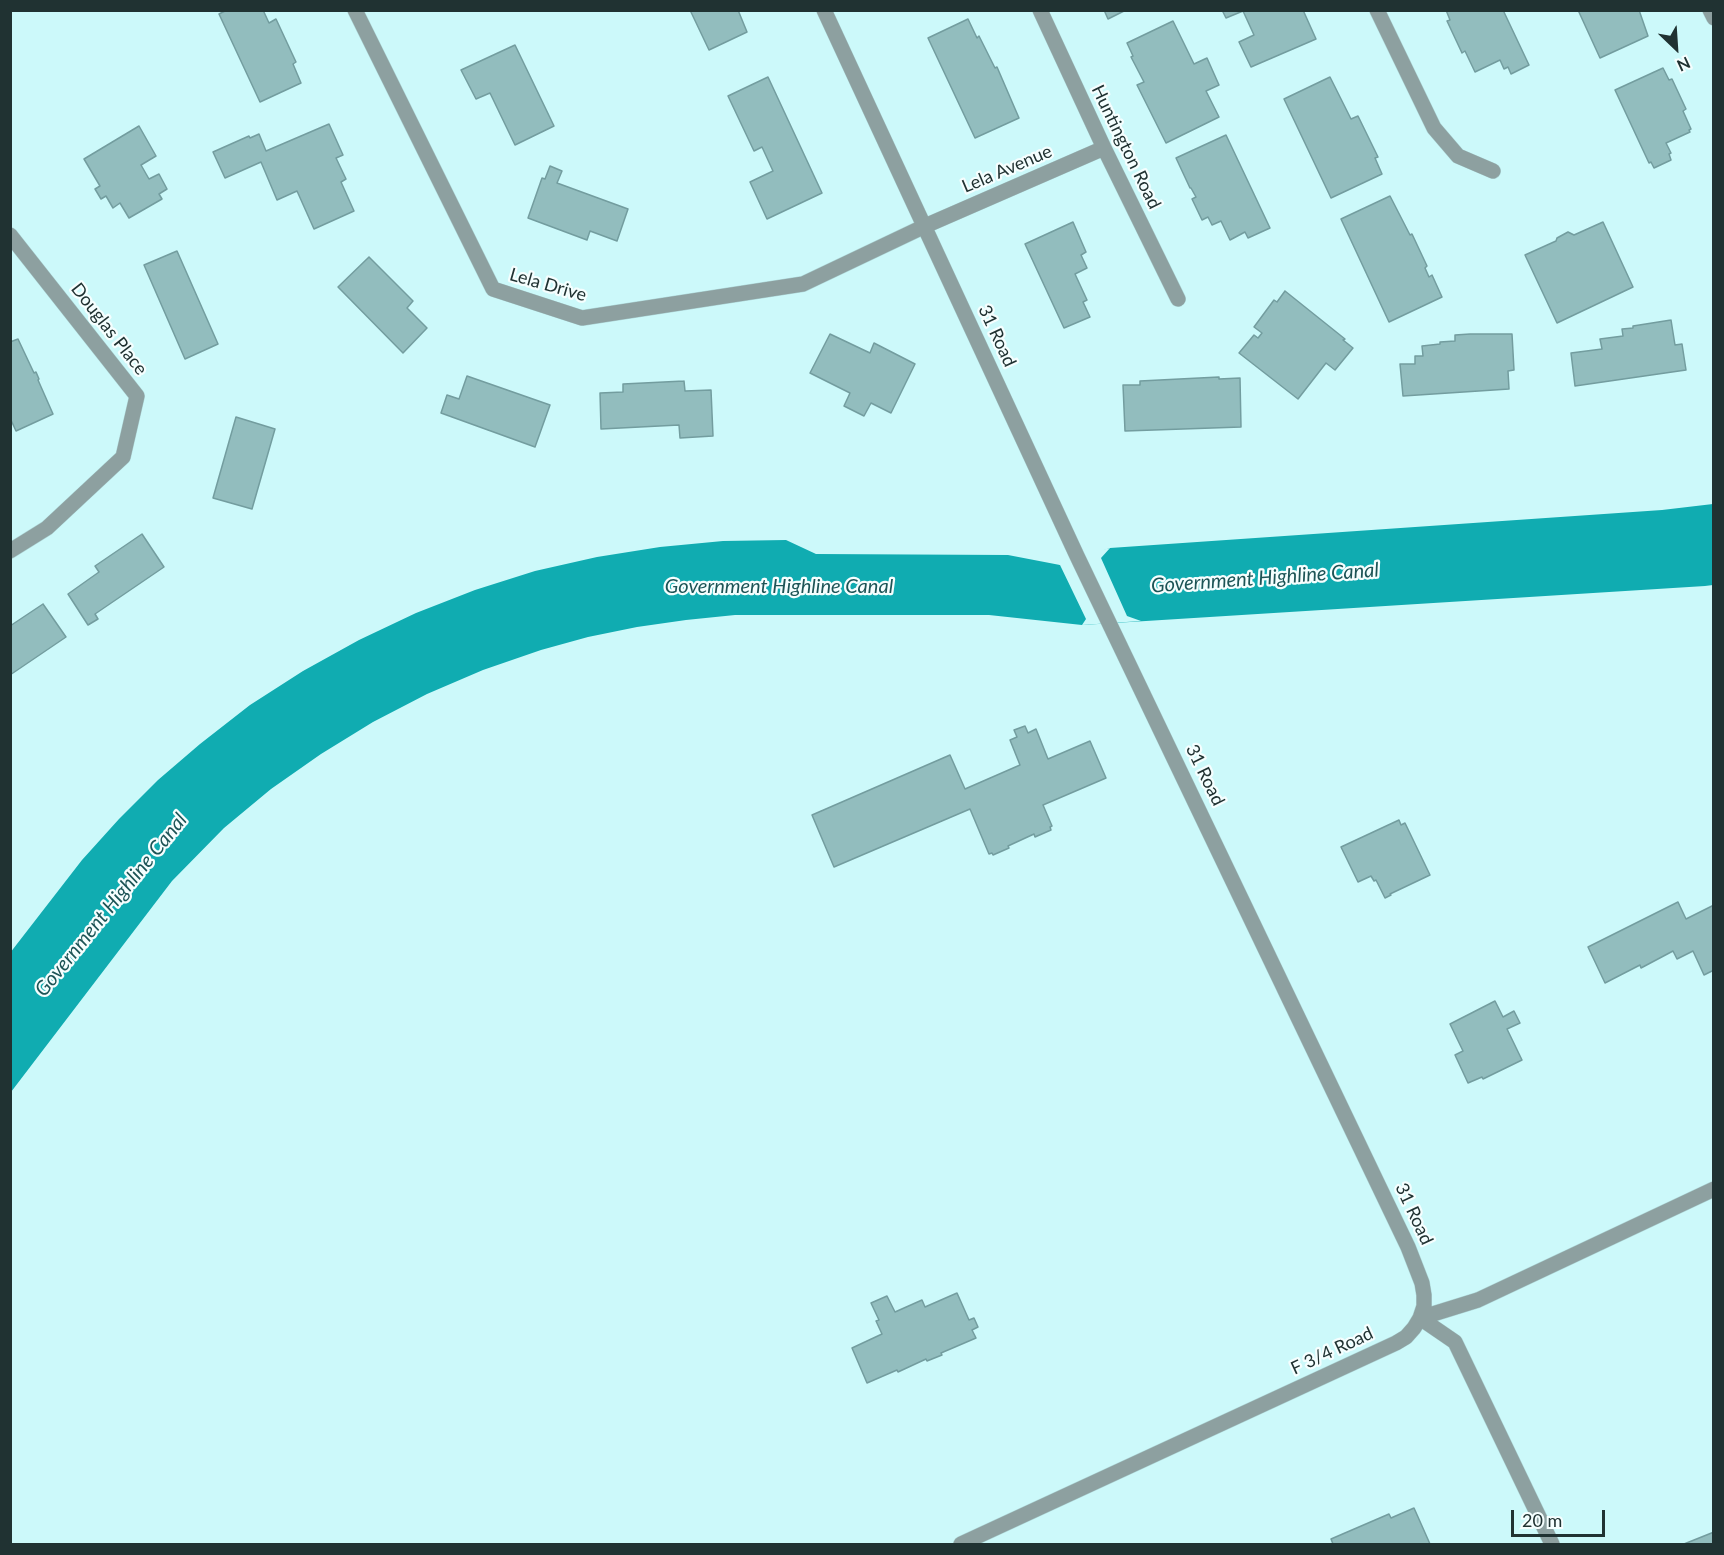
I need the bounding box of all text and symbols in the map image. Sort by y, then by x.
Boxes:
north arrow [1646,18,1706,78]
text: N [1674,54,1693,76]
street label: Huntington Road [1087,81,1165,213]
street label: Lela Avenue [959,140,1055,198]
street label: Lela Drive [507,264,589,306]
street label: Douglas Place [66,279,152,379]
street label: 31 Road [973,302,1021,370]
water label: Government Highline Canal [1150,558,1380,598]
water label: Government Highline Canal [665,575,893,599]
street label: 31 Road [1181,741,1229,809]
water label: Government Highline Canal [30,809,192,1001]
street label: 31 Road [1390,1180,1438,1248]
street label: F 3/4 Road [1287,1323,1377,1379]
scale bar [1514,1498,1608,1536]
text: 20 m [1522,1509,1562,1531]

